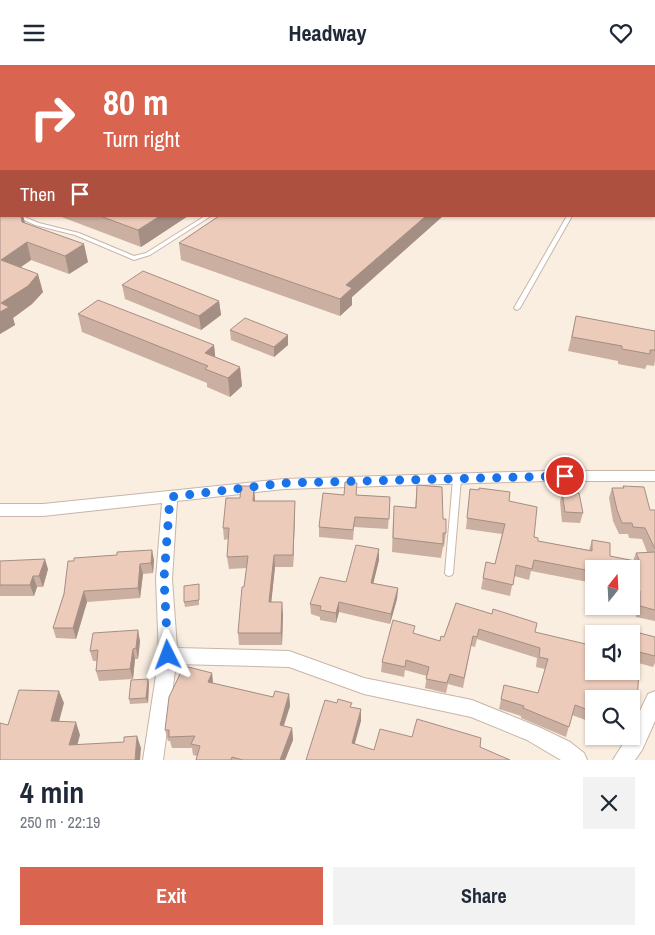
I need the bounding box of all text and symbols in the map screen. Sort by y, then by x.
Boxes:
text: Headway [288,18,367,48]
icon: menu [20,19,48,47]
icon: heart [607,19,635,47]
text: 80 m [103,79,168,126]
icon: right [20,85,85,150]
text: Turn right [103,124,180,154]
icon: arrive [66,180,94,208]
text: Then [20,181,56,207]
pin [544,455,586,497]
icon: arrive [551,462,579,490]
north arrow [585,560,640,615]
map controls [585,560,640,745]
button: sound [585,625,640,680]
position arrow [141,628,193,680]
button: search [585,690,640,745]
text: 4 min [20,772,84,812]
button: close [583,777,635,829]
text: 250 m · 22:19 [20,811,100,833]
button: Exit [20,867,323,925]
button: Share [333,867,635,925]

